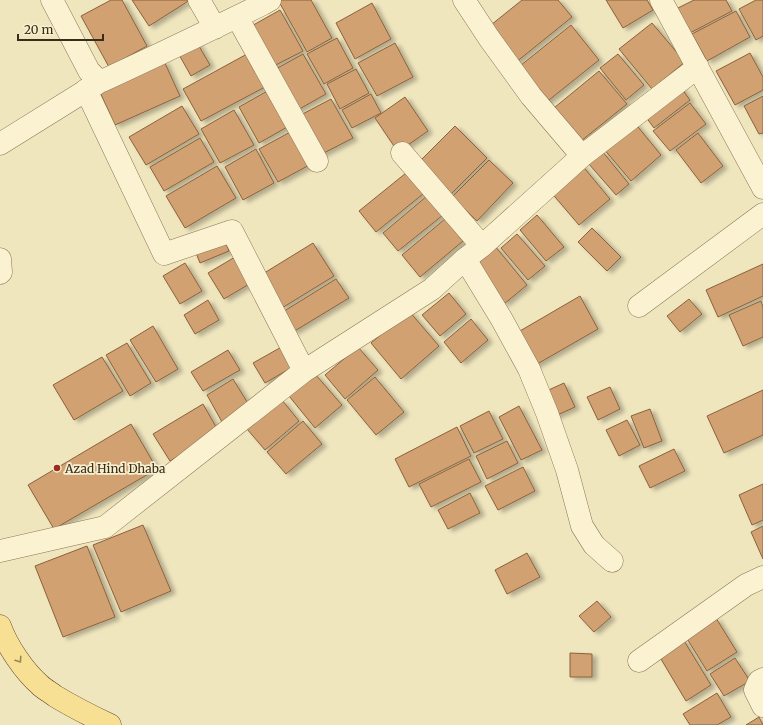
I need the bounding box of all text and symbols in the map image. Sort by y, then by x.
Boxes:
scale bar [18,16,103,42]
text: 20 m [24,22,53,37]
place label: Azad Hind Dhaba [64,461,166,476]
marker: Azad Hind Dhaba [52,463,62,473]
one-way arrow [14,656,22,663]

